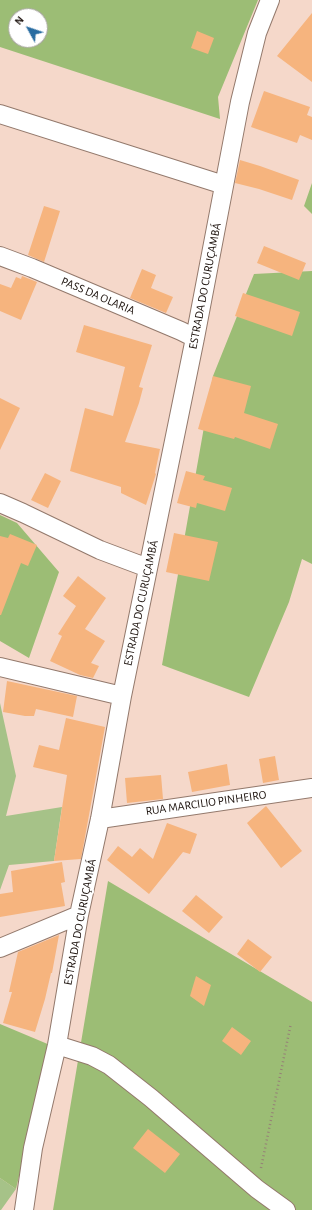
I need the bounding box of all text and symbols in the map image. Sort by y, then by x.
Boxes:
north arrow [8,8,48,48]
text: N [13,14,26,27]
street label: ESTRADA DO CURUÇAMBÁ [186,222,224,350]
street label: PASS DA OLARIA [59,274,137,318]
street label: ESTRADA DO CURUÇAMBÁ [121,539,161,667]
street label: RUA MARCILIO PINHEIRO [145,787,267,819]
street label: ESTRADA DO CURUÇAMBÁ [61,858,99,986]

